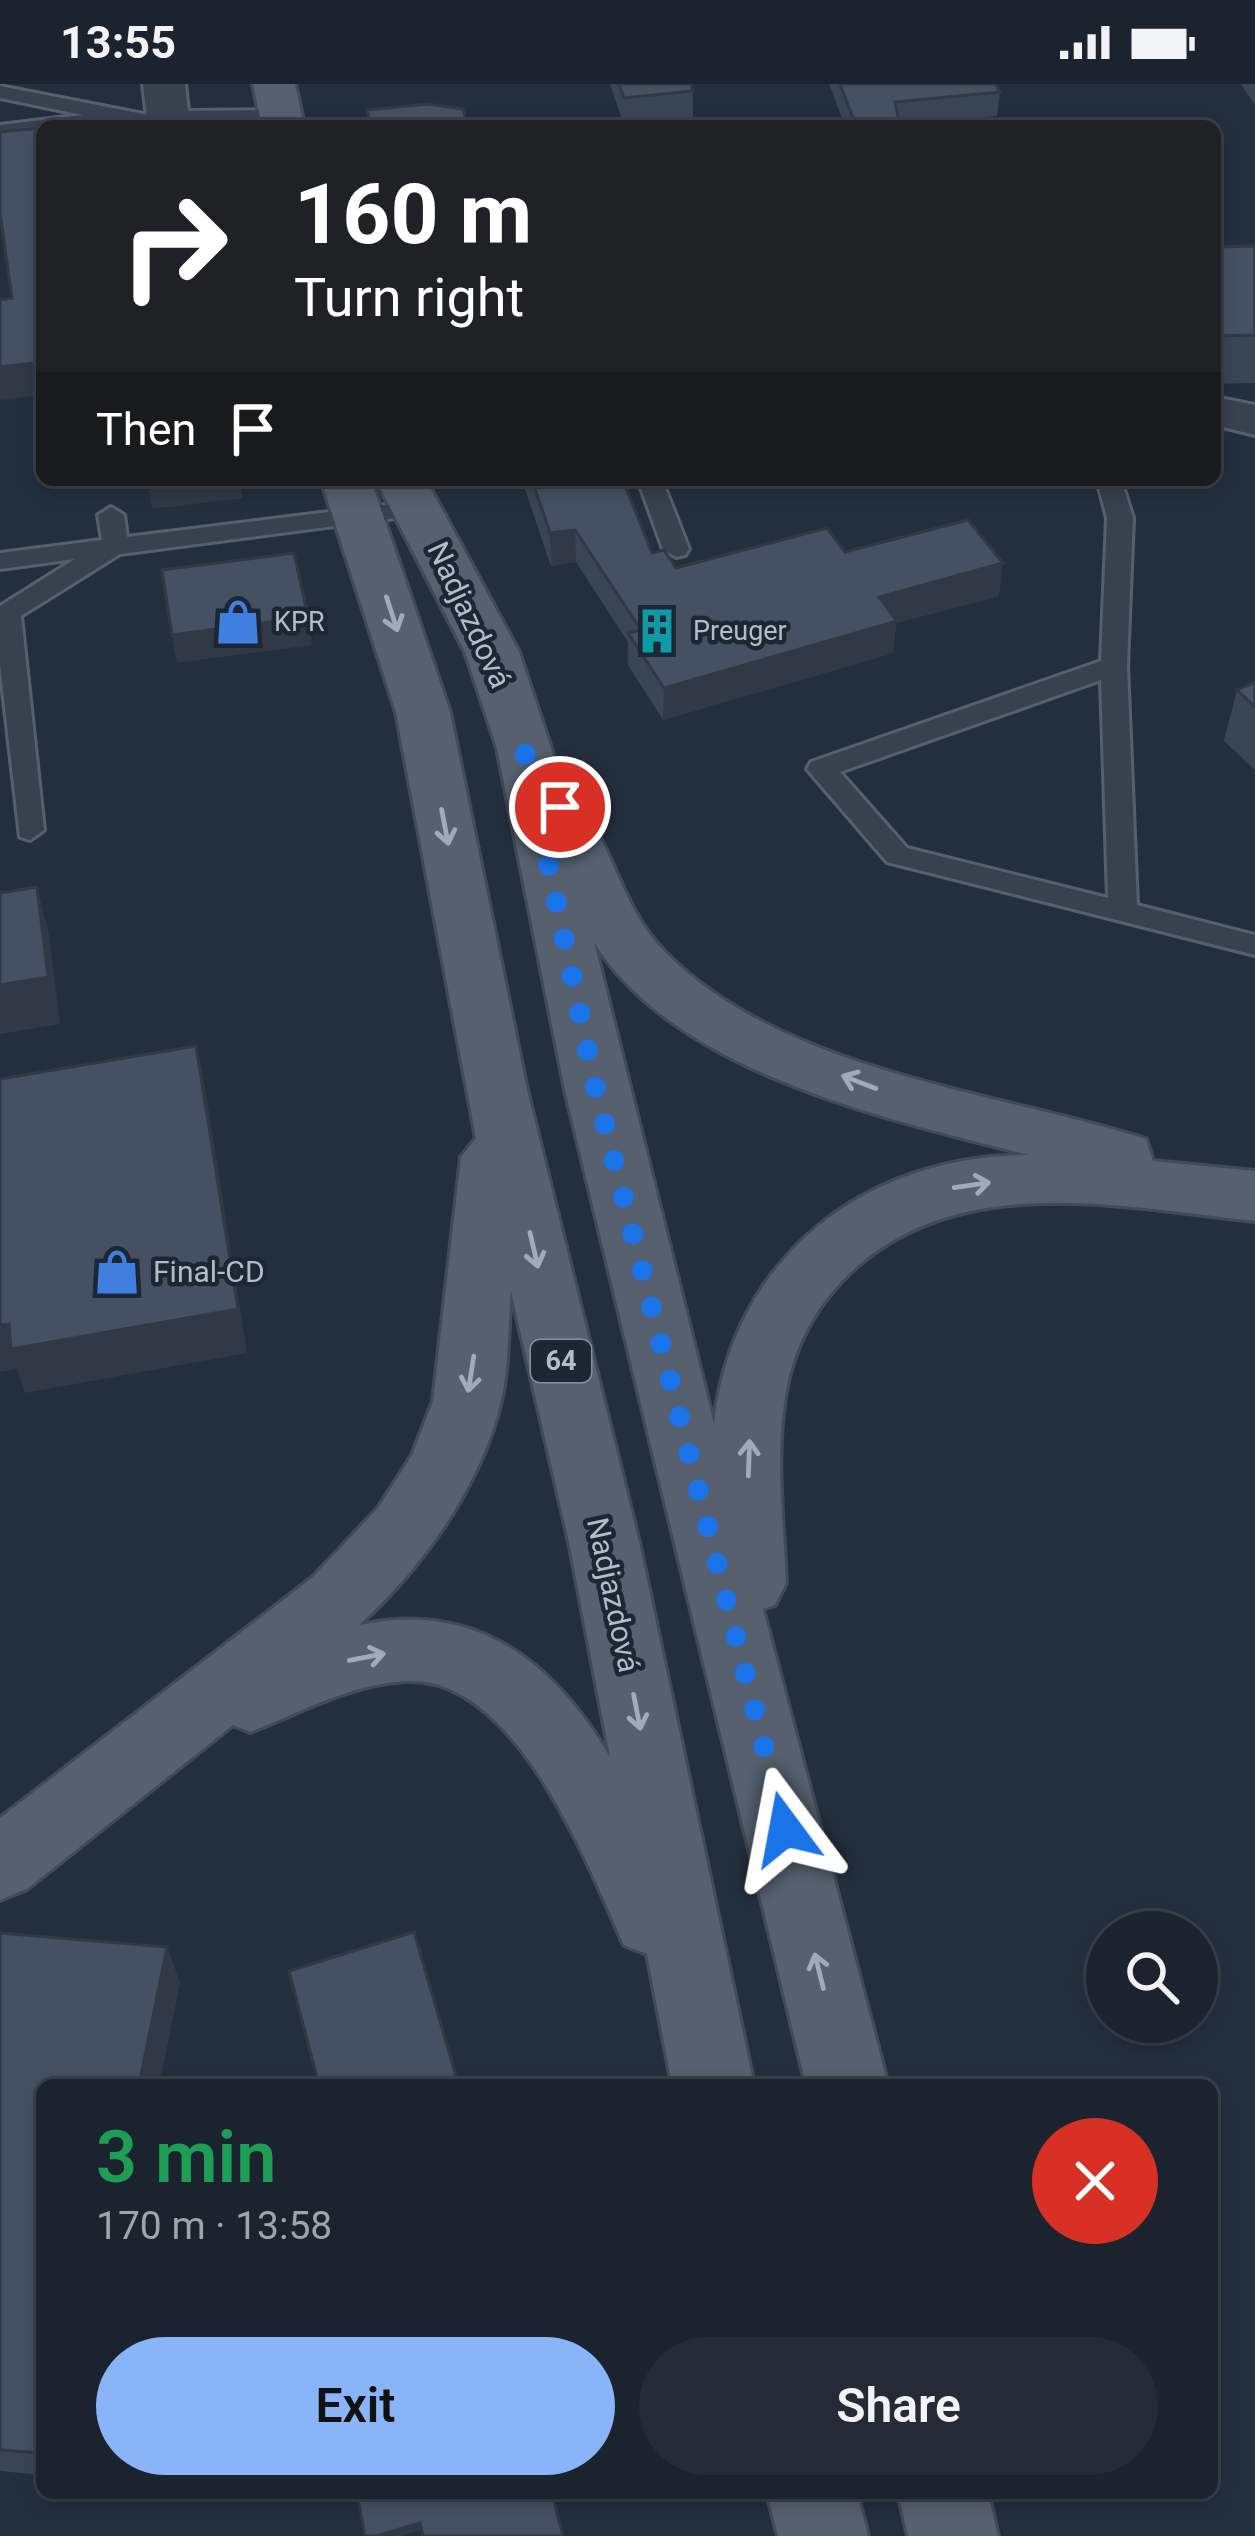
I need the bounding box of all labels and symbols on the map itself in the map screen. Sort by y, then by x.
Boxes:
street label: Nadjazdová [420,536,519,693]
one-way arrow [382,594,404,632]
shop icon: KPR [213,597,263,647]
place label: KPR [274,606,325,638]
building icon: Preuger [632,606,682,656]
place label: Preuger [693,615,787,647]
pin [509,756,611,858]
one-way arrow [435,807,457,846]
one-way arrow [841,1070,878,1091]
one-way arrow [951,1173,990,1196]
one-way arrow [524,1230,546,1268]
shop icon: Final-CD [92,1247,142,1297]
place label: Final-CD [153,1254,265,1289]
road number: 64 [531,1340,591,1382]
one-way arrow [459,1354,482,1393]
one-way arrow [738,1439,761,1478]
street label: Nadjazdová [580,1514,647,1675]
one-way arrow [347,1645,386,1667]
one-way arrow [627,1692,649,1731]
position arrow [722,1766,848,1892]
one-way arrow [807,1953,830,1991]

